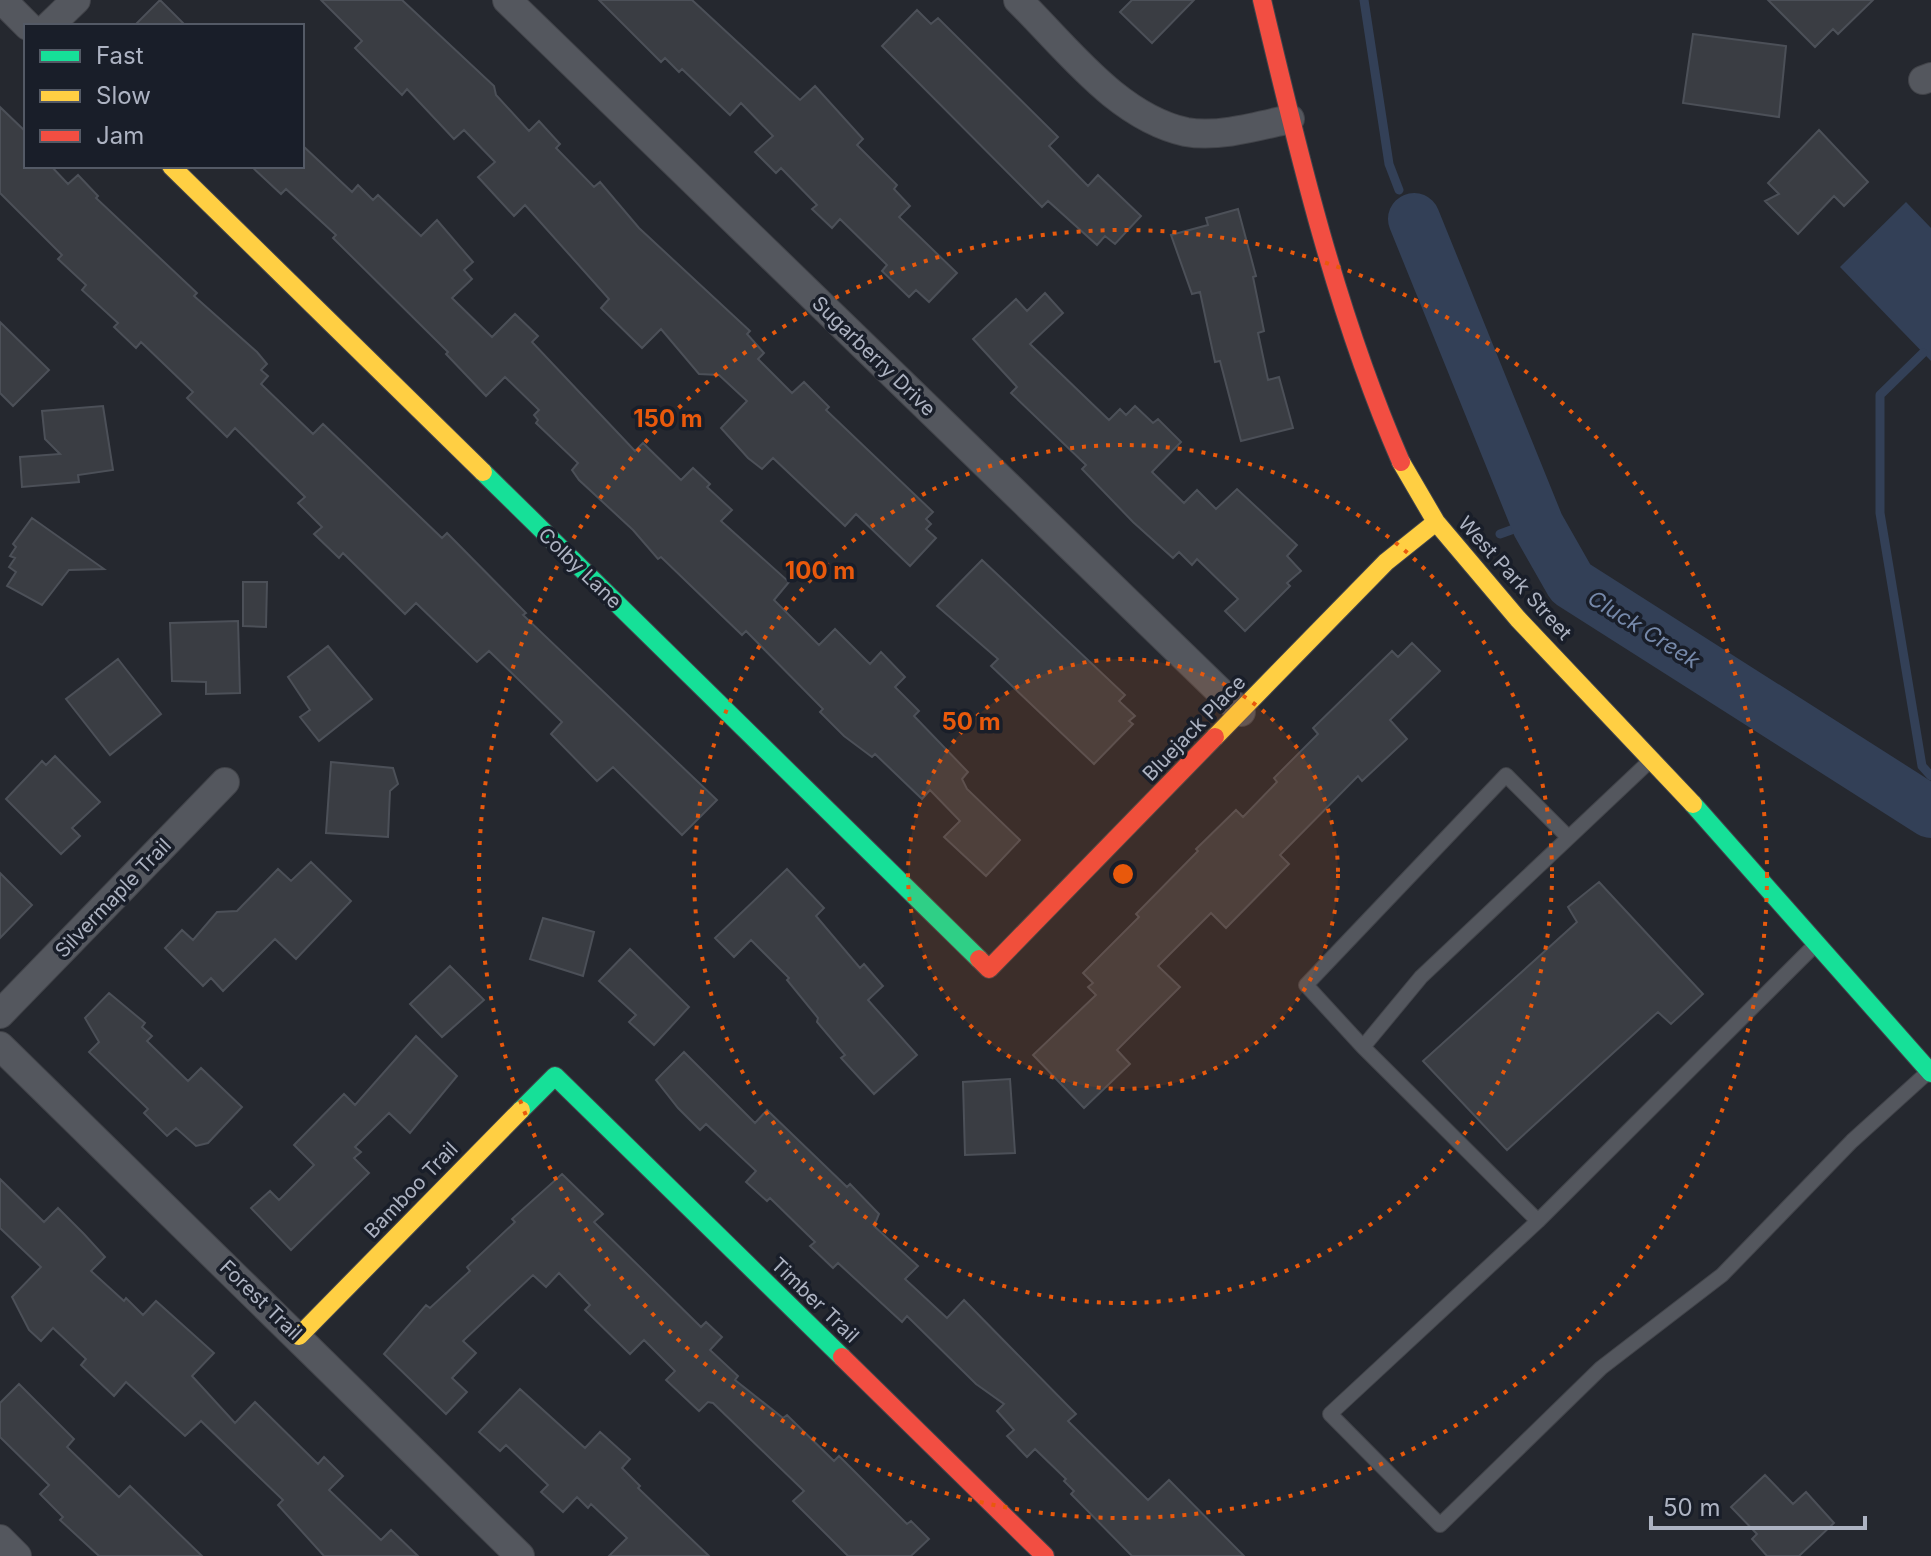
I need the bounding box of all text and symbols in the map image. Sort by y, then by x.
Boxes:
legend [24,24,304,168]
text: Fast [96,41,144,70]
text: Slow [96,81,151,110]
text: Jam [96,121,144,150]
street label: Sugarberry Drive [807,291,941,421]
text: 150 m [633,404,703,433]
street label: West Park Street [1453,511,1577,645]
street label: Colby Lane [533,522,627,614]
text: 100 m [785,556,855,585]
water label: Cluck Creek [1583,584,1705,674]
street label: Bluejack Place [1138,670,1250,786]
text: 50 m [941,707,1001,736]
street label: Silvermaple Trail [50,833,176,963]
centre of rings [1109,860,1137,888]
street label: Bamboo Trail [359,1137,463,1243]
street label: Timber Trail [766,1252,864,1348]
street label: Forest Trail [215,1255,307,1345]
scale bar [1651,1480,1865,1530]
text: 50 m [1663,1493,1721,1522]

